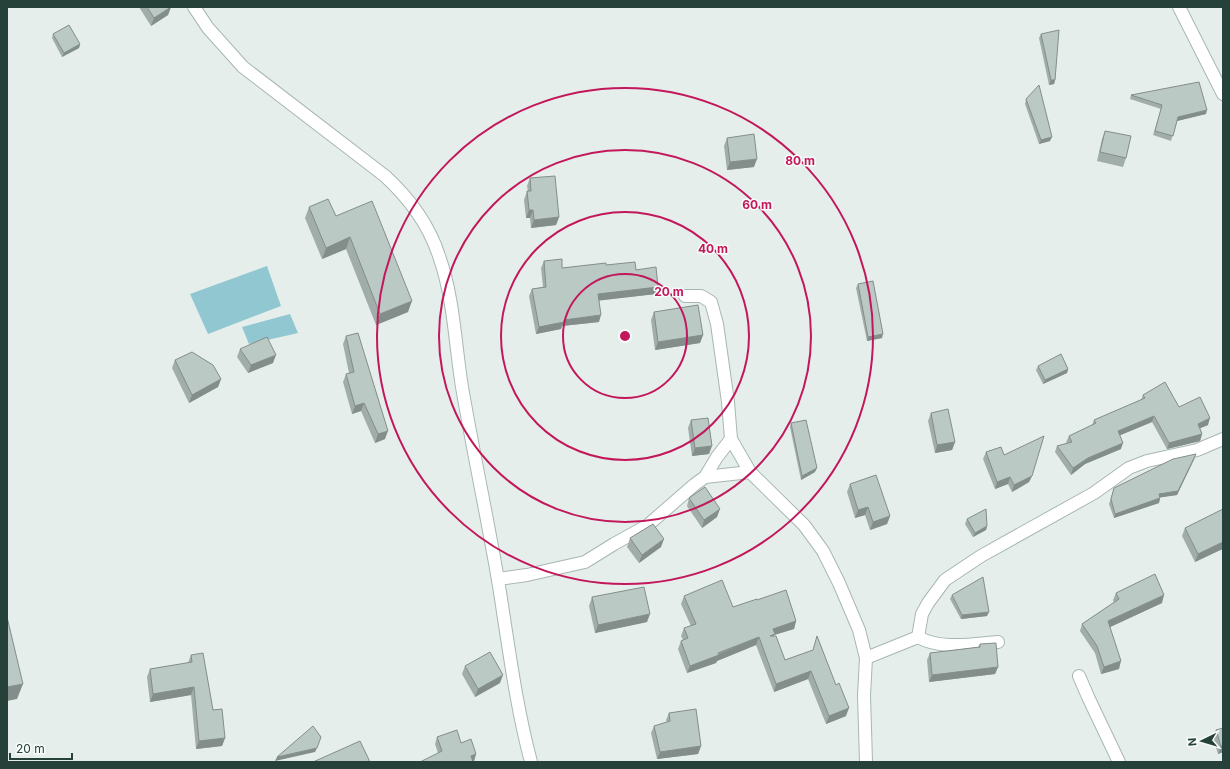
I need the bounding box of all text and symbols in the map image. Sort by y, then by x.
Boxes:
text: 80 m [785,153,815,168]
text: 60 m [742,197,772,212]
text: 40 m [698,241,728,256]
text: 20 m [654,284,684,299]
centre of rings [618,329,632,343]
north arrow [1182,721,1222,761]
scale bar [10,735,72,761]
text: N [1185,737,1199,747]
text: 20 m [16,741,45,756]

